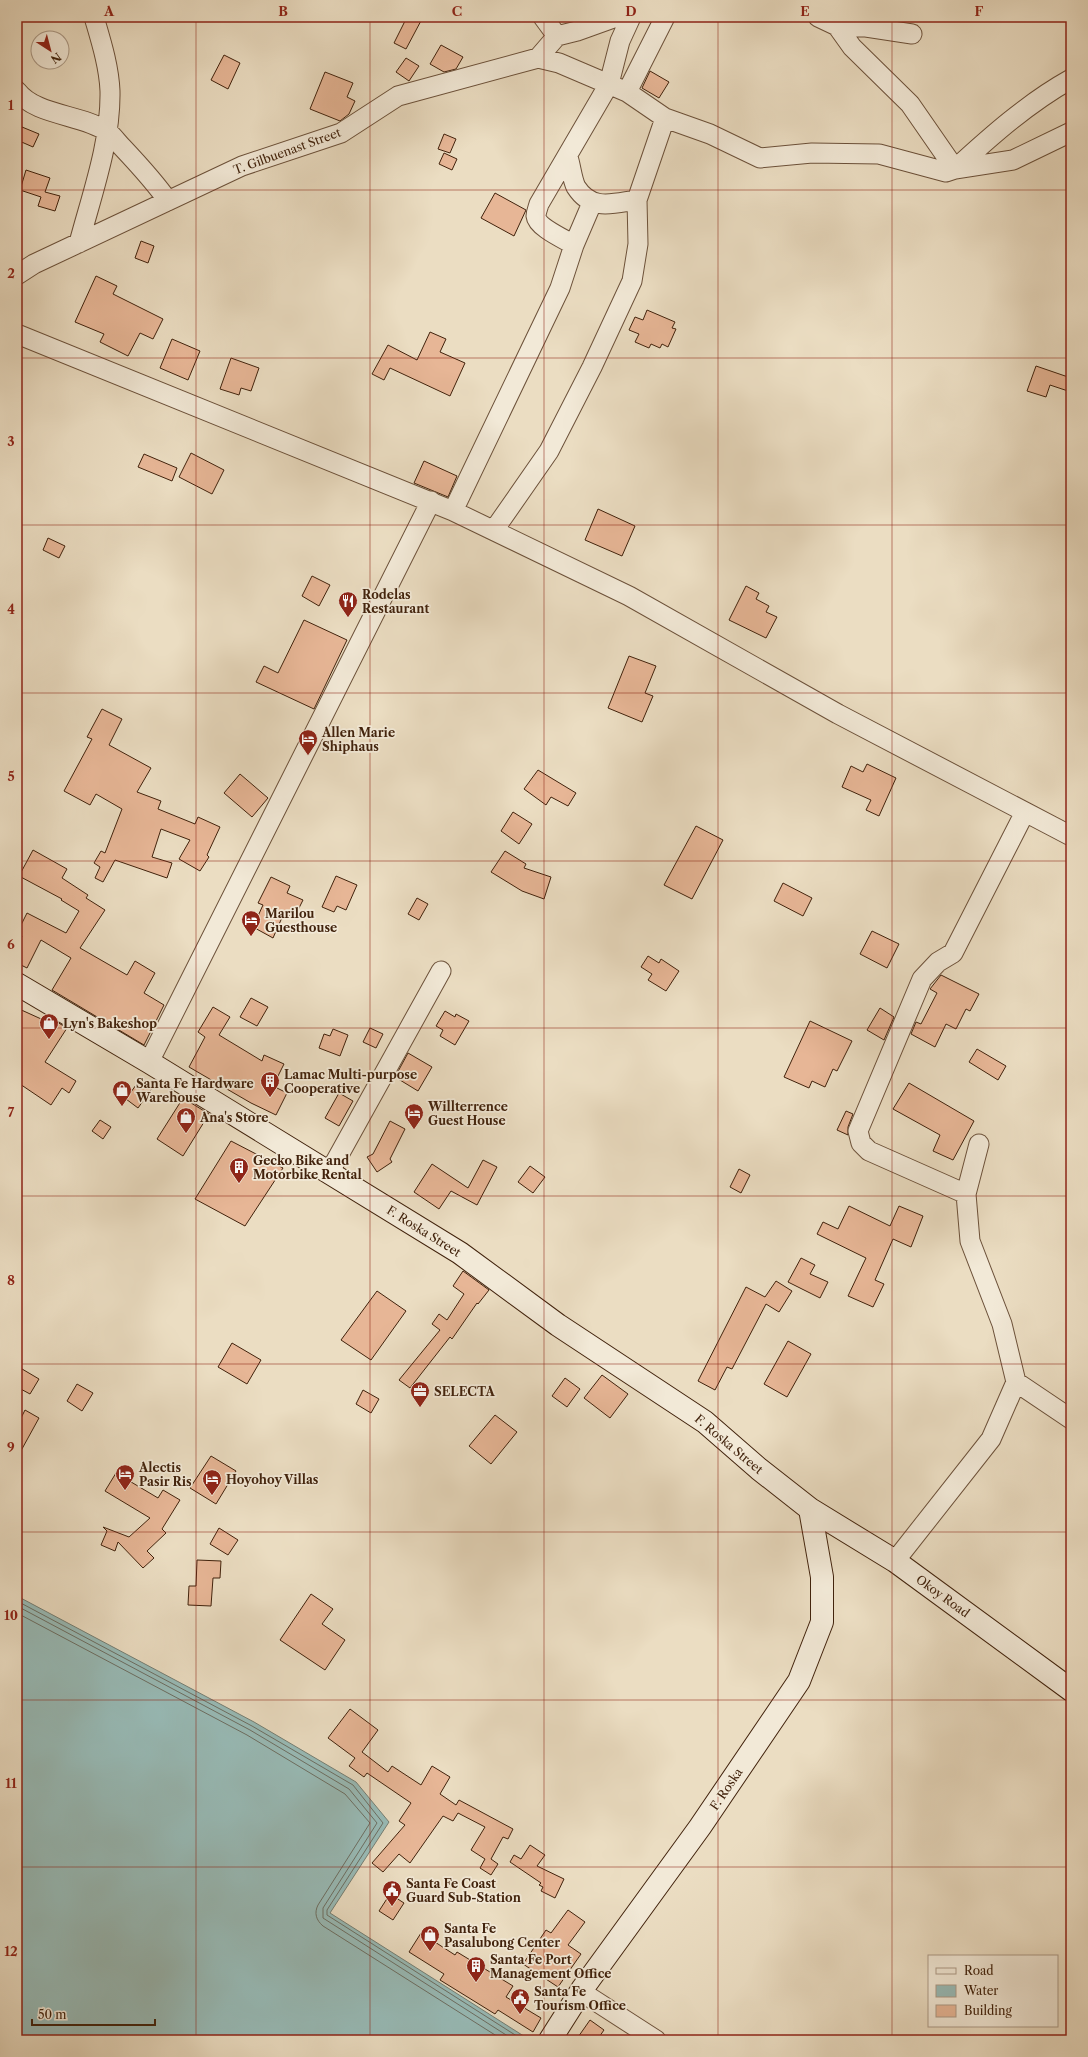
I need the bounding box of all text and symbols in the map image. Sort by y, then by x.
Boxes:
text: A [103,3,115,19]
text: B [278,3,288,19]
text: C [452,3,462,19]
text: D [625,3,637,19]
text: E [800,3,810,19]
text: F [975,3,984,19]
north arrow [30,30,70,70]
text: N [48,50,64,67]
text: 1 [8,97,14,113]
street label: T. Gilbuenast Street [231,124,344,177]
text: 2 [7,265,15,281]
text: 3 [7,433,15,449]
place label: Rodelas Restaurant [362,587,429,616]
restaurant icon: Rodelas Restaurant [337,590,359,618]
text: 4 [7,601,15,617]
place label: Allen Marie Shiphaus [321,725,395,754]
hotel icon: Allen Marie Shiphaus [297,728,319,756]
text: 5 [7,768,15,784]
place label: Marilou Guesthouse [265,906,337,935]
hotel icon: Marilou Guesthouse [240,909,262,937]
text: 6 [7,936,15,952]
shop icon: Lyn's Bakeshop [38,1012,60,1040]
place label: Lyn's Bakeshop [63,1016,157,1031]
place label: Lamac Multi-purpose Cooperative [284,1067,417,1096]
building icon: Lamac Multi-purpose Cooperative [259,1070,281,1098]
place label: Santa Fe Hardware Warehouse [135,1076,254,1105]
shop icon: Santa Fe Hardware Warehouse [111,1079,133,1107]
place label: Willterrence Guest House [427,1099,508,1128]
hotel icon: Willterrence Guest House [403,1102,425,1130]
text: 7 [8,1104,15,1120]
shop icon: Ana's Store [175,1106,197,1134]
place label: Ana's Store [199,1110,268,1125]
place label: Gecko Bike and Motorbike Rental [253,1153,362,1182]
building icon: Gecko Bike and Motorbike Rental [228,1156,250,1184]
street label: F. Roska Street [384,1202,464,1260]
text: 8 [7,1272,15,1288]
office icon: SELECTA [409,1380,431,1408]
place label: SELECTA [434,1384,495,1399]
street label: F. Roska Street [692,1411,767,1477]
text: 9 [7,1439,15,1455]
place label: Alectis Pasir Ris [138,1460,192,1489]
hotel icon: Alectis Pasir Ris [114,1463,136,1491]
hotel icon: Hoyohoy Villas [201,1468,223,1496]
place label: Hoyohoy Villas [226,1472,319,1487]
street label: Okoy Road [913,1572,973,1621]
text: 10 [4,1607,18,1623]
street label: F. Roska [707,1765,746,1813]
text: 11 [5,1775,17,1791]
place label: Santa Fe Coast Guard Sub-Station [406,1876,522,1905]
public building icon: Santa Fe Coast Guard Sub-Station [381,1879,403,1907]
place label: Santa Fe Pasalubong Center [444,1921,560,1950]
shop icon: Santa Fe Pasalubong Center [419,1924,441,1952]
text: 12 [4,1943,18,1959]
place label: Santa Fe Port Management Office [490,1952,611,1981]
building icon: Santa Fe Port Management Office [465,1955,487,1983]
legend [928,1955,1058,2027]
text: Road [964,1963,994,1978]
text: Water [963,1983,998,1998]
place label: Santa Fe Tourism Office [534,1984,626,2013]
public building icon: Santa Fe Tourism Office [509,1987,531,2015]
scale bar [32,2001,155,2027]
text: Building [964,2003,1012,2018]
text: 50 m [38,2007,67,2022]

